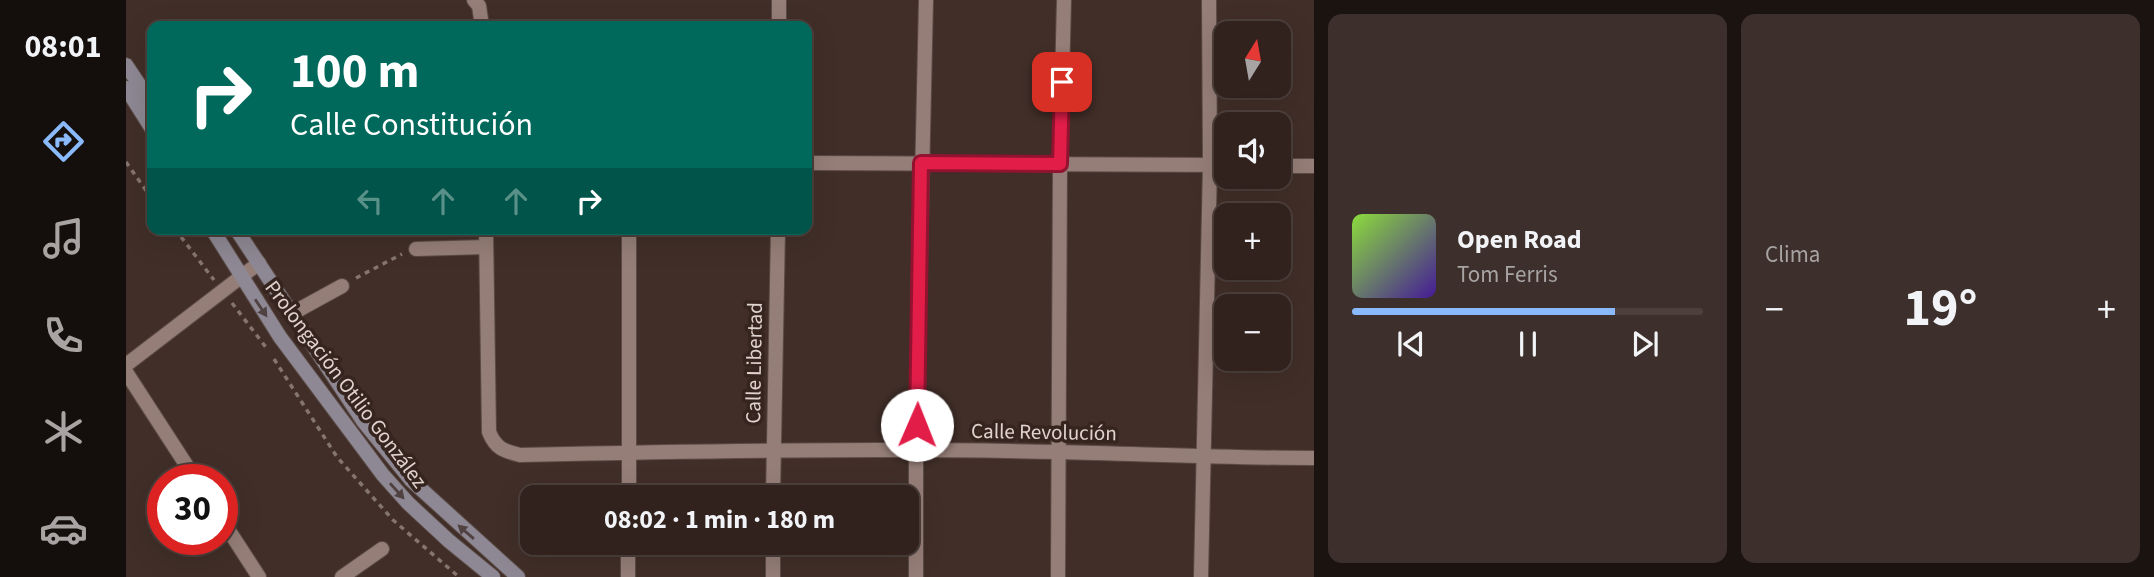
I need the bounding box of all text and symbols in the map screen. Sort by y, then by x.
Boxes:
north arrow [1214,21,1292,98]
map controls [1214,21,1291,371]
text: 08:01 [24,24,102,70]
text: 100 m [290,37,419,107]
icon: right [175,49,266,140]
pin [1032,52,1092,112]
icon: arrive [1043,63,1081,101]
text: Calle Constitución [290,102,533,148]
button: sound [1214,112,1291,189]
icon: directions [39,117,88,166]
icon: left [351,182,389,220]
icon: ahead [424,182,462,220]
icon: ahead [497,182,535,220]
icon: right [570,182,608,220]
button: + [1214,203,1291,280]
icon: music [39,214,88,263]
text: Open Road [1457,221,1582,258]
text: Clima [1765,238,1820,271]
text: Tom Ferris [1457,258,1558,291]
text: 19° [1904,272,1977,346]
street label: Prolongación Otilio González [258,274,434,494]
text: − [1765,283,1784,337]
text: + [2097,283,2116,337]
button: − [1214,294,1291,371]
one-way arrow [255,298,268,318]
street label: Calle Libertad [738,302,770,424]
icon: phone [39,311,88,360]
icon: previous [1392,325,1430,363]
icon: pause [1509,325,1547,363]
icon: next [1626,325,1664,363]
position arrow [880,388,954,462]
icon: climate [39,407,88,456]
street label: Calle Revolución [971,416,1117,448]
speed limit sign: 30 [147,464,238,555]
one-way arrow [389,482,404,499]
text: 08:02 · 1 min · 180 m [604,501,835,538]
icon: car [39,504,88,553]
one-way arrow [458,525,475,540]

